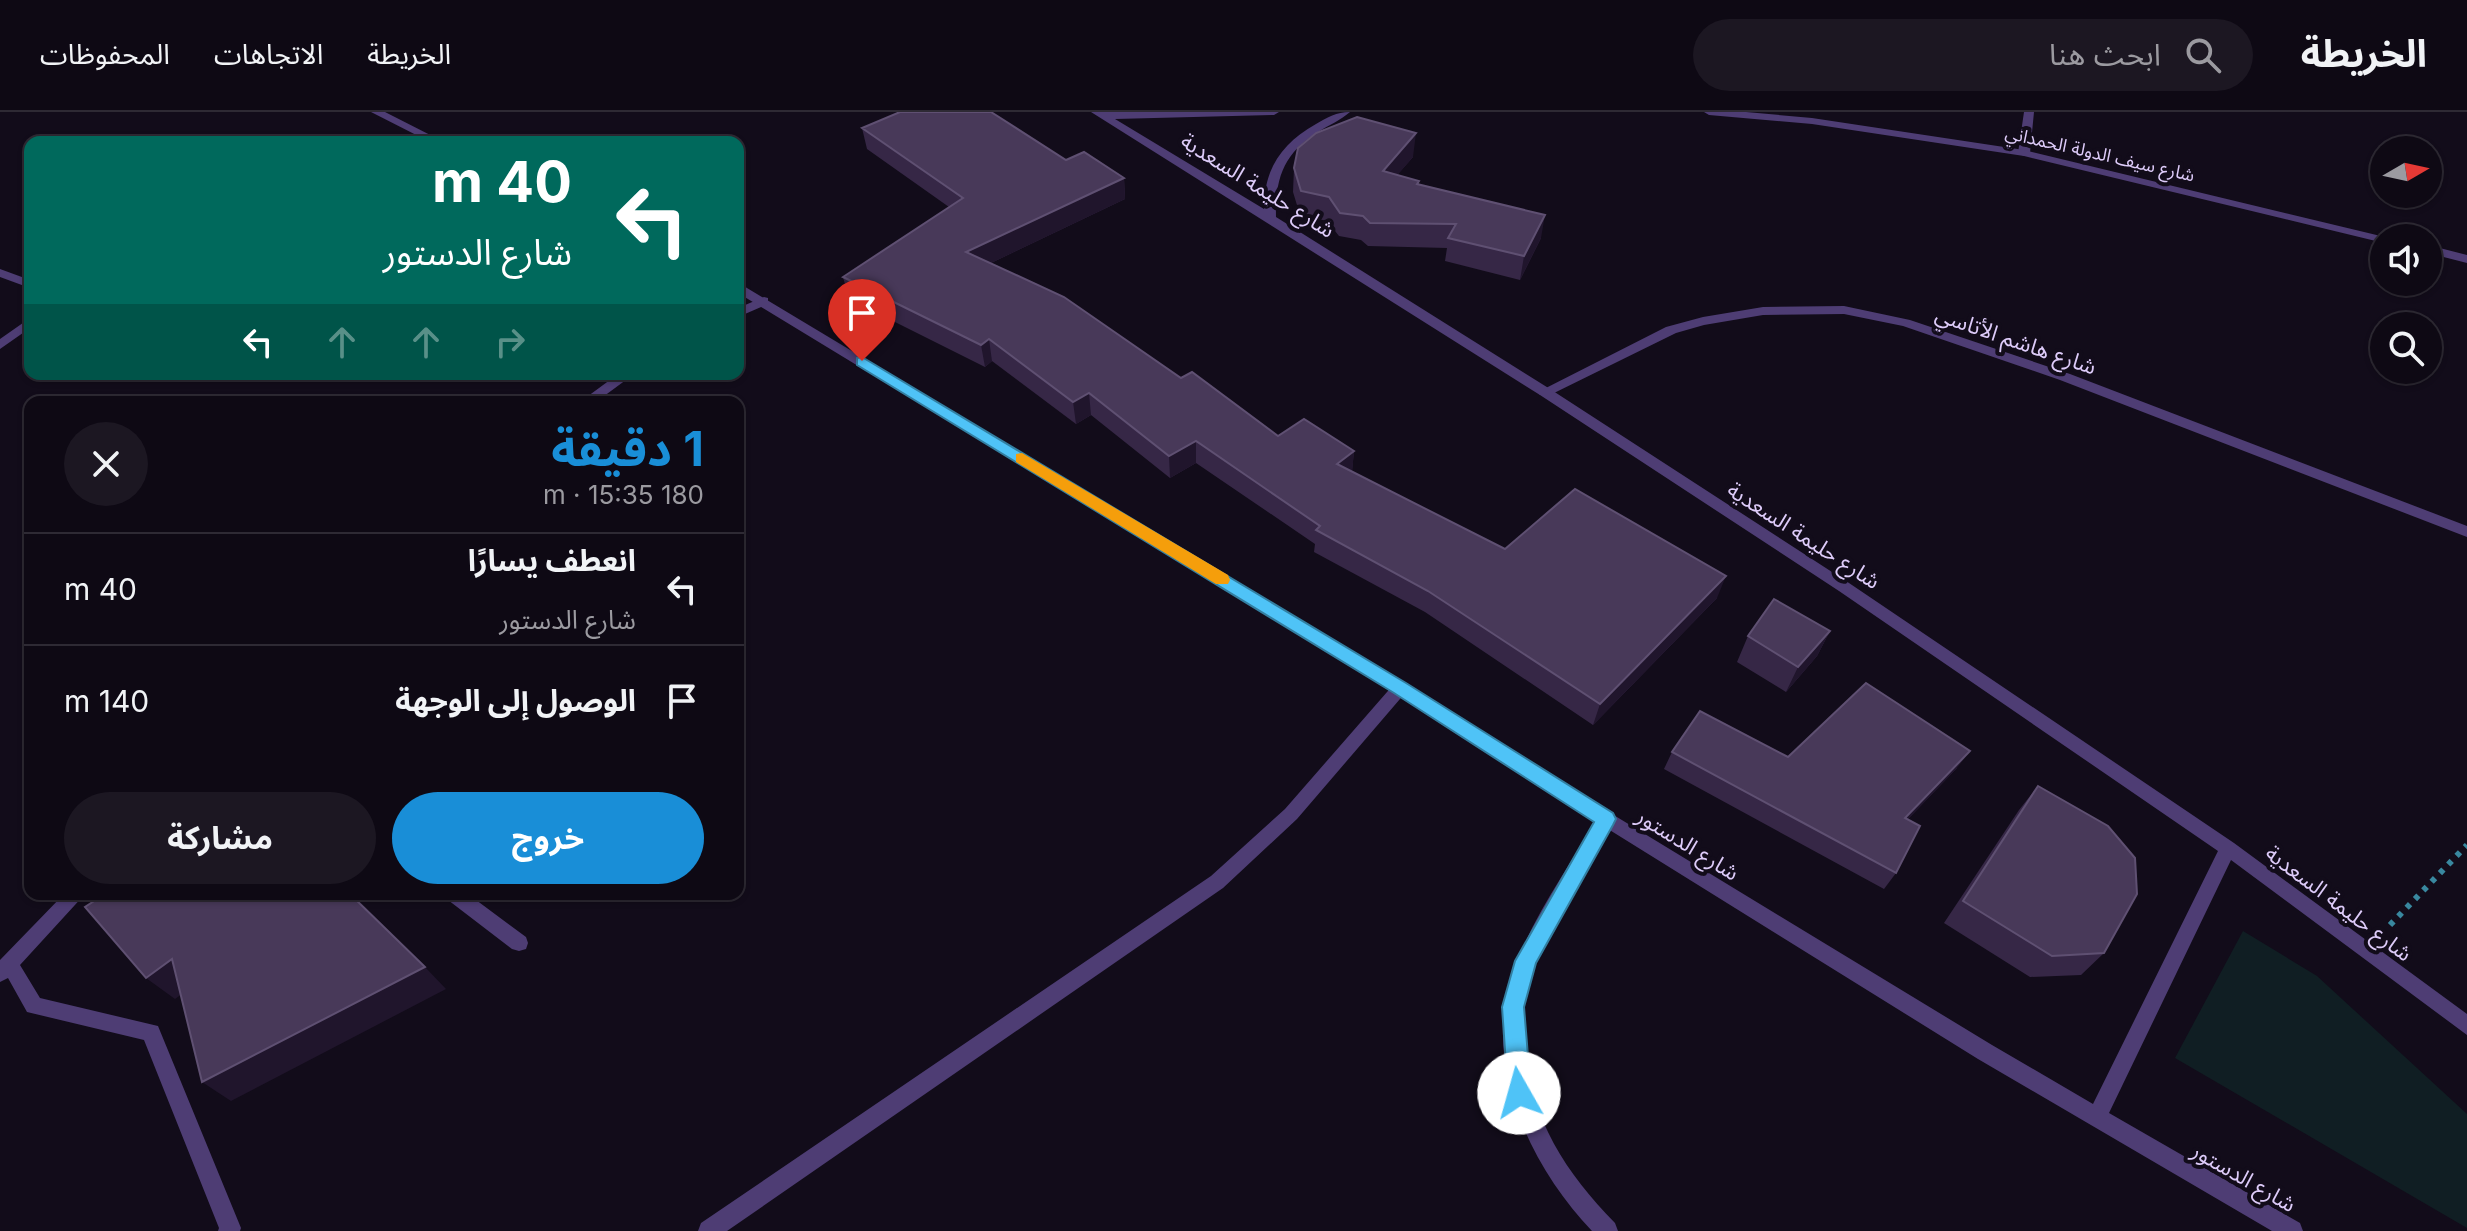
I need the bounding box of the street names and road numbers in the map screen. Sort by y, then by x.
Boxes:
street label: شارع سيف الدولة الحمداني [2002,121,2197,189]
street label: شارع حليمة السعدية [1174,127,1340,246]
street label: شارع هاشم الأتاسي [1931,300,2100,384]
street label: شارع حليمة السعدية [1721,476,1885,597]
street label: شارع الدستور [1629,802,1744,889]
street label: شارع حليمة السعدية [2258,839,2417,970]
street label: شارع الدستور [2185,1136,2301,1221]

